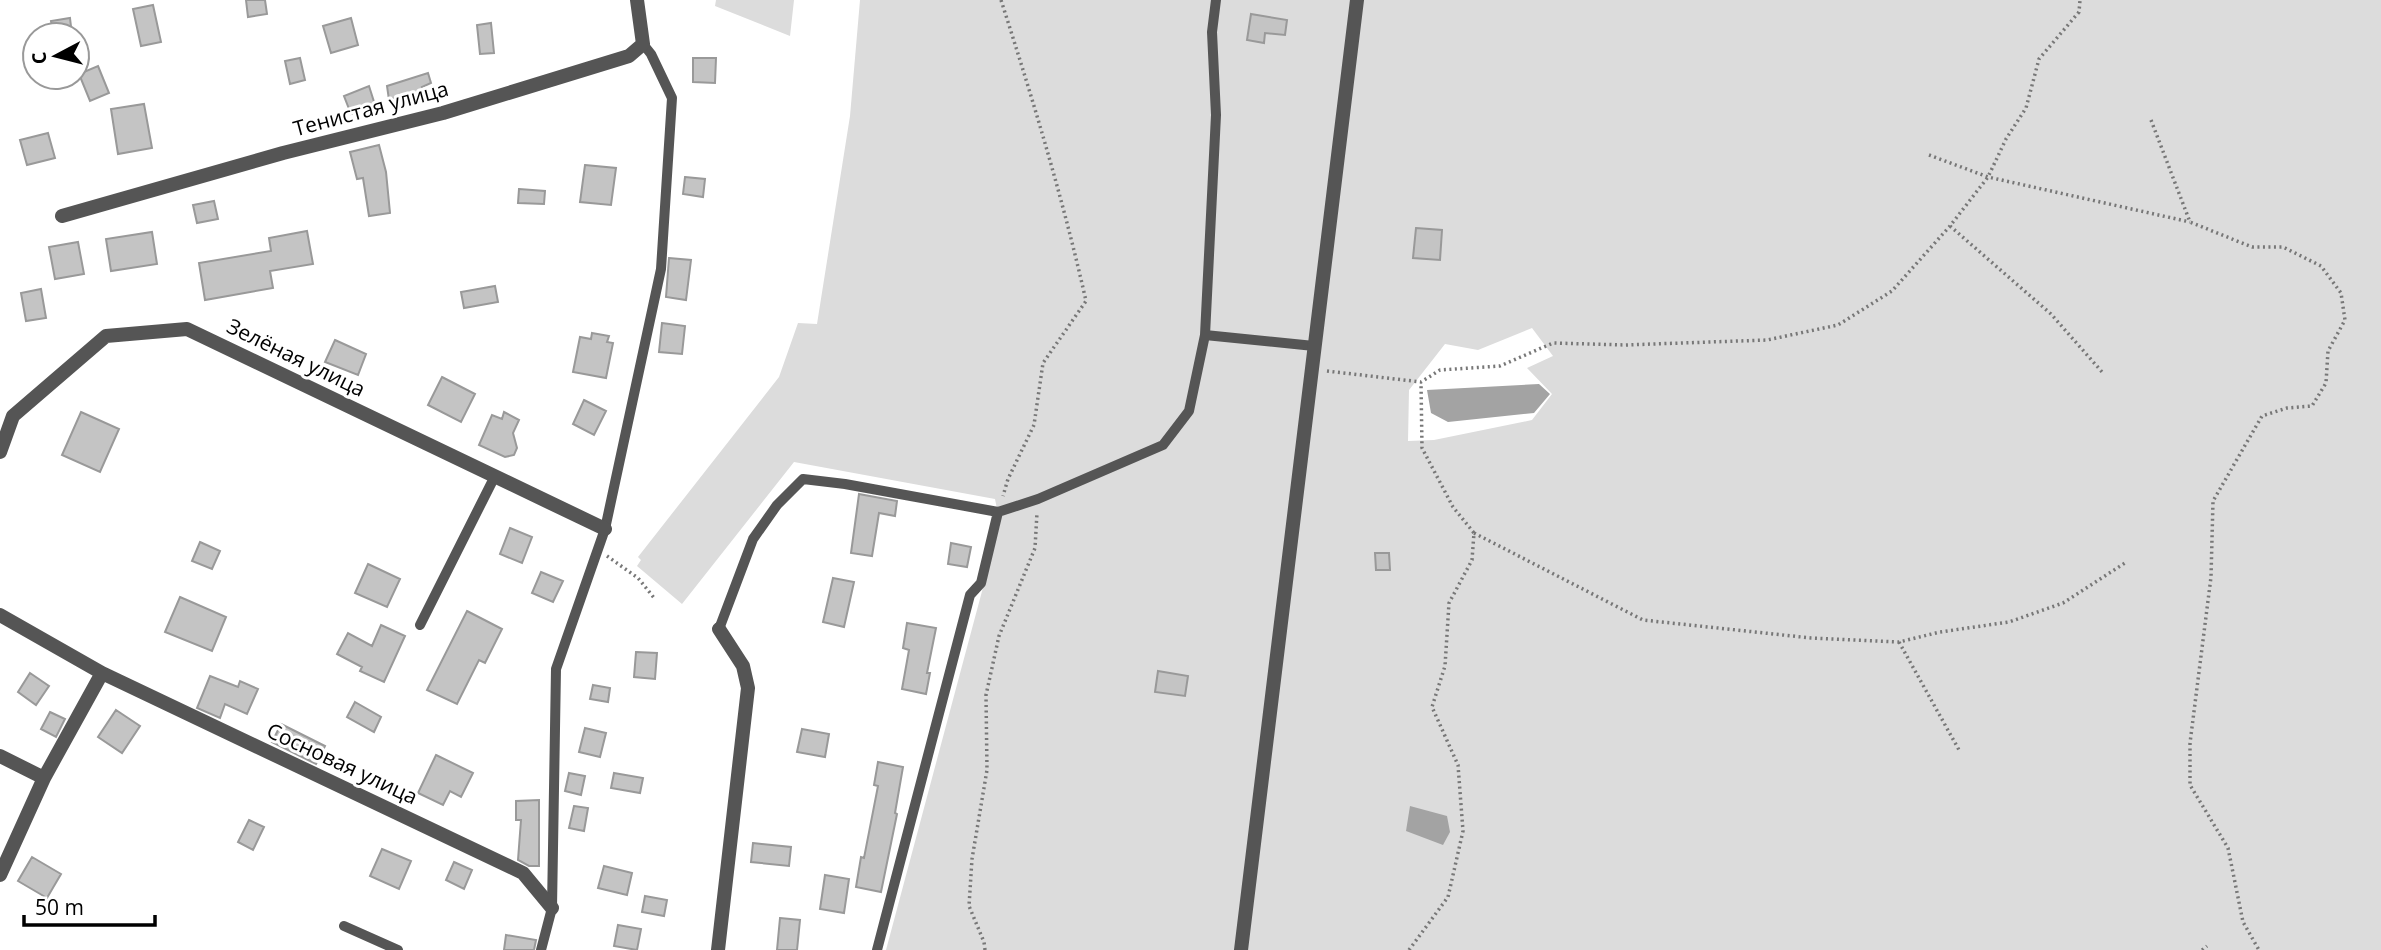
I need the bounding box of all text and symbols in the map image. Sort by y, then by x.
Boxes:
north arrow [21,21,91,91]
text: С [25,50,53,66]
street label: Тенистая улица [290,74,451,142]
street label: Зелёная улица [223,312,370,403]
street label: Сосновая улица [262,716,422,810]
scale bar [24,884,156,928]
text: 50 m [35,893,84,921]

